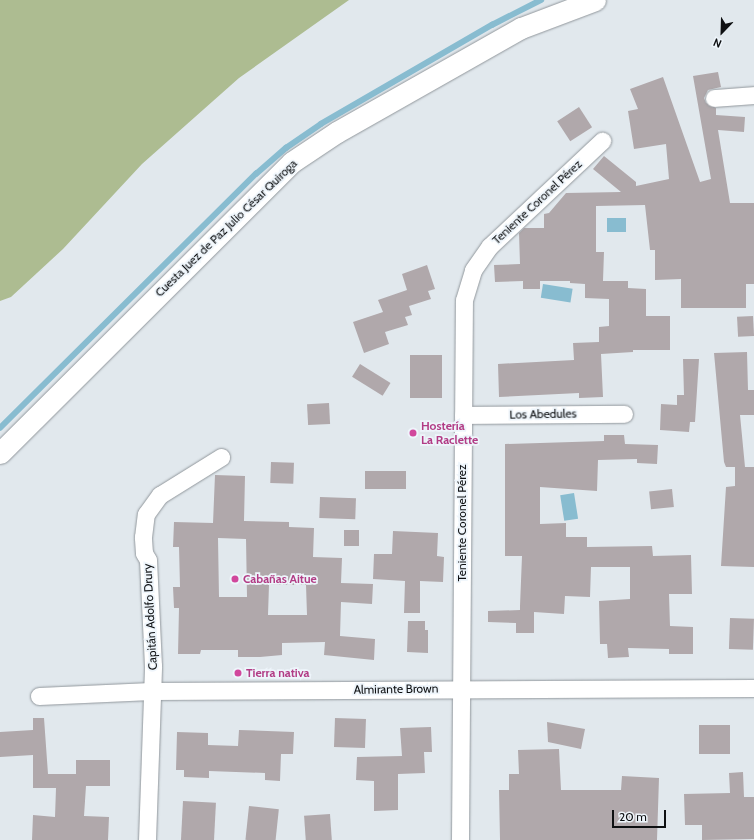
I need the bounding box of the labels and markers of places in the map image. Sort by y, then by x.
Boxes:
place label: Hostería La Raclette [421,419,478,447]
marker: Hostería La Raclette [408,428,418,438]
place label: Cabañas Aitue [243,572,317,586]
marker: Cabañas Aitue [230,574,240,584]
place label: Tierra nativa [246,666,310,680]
marker: Tierra nativa [233,668,243,678]

